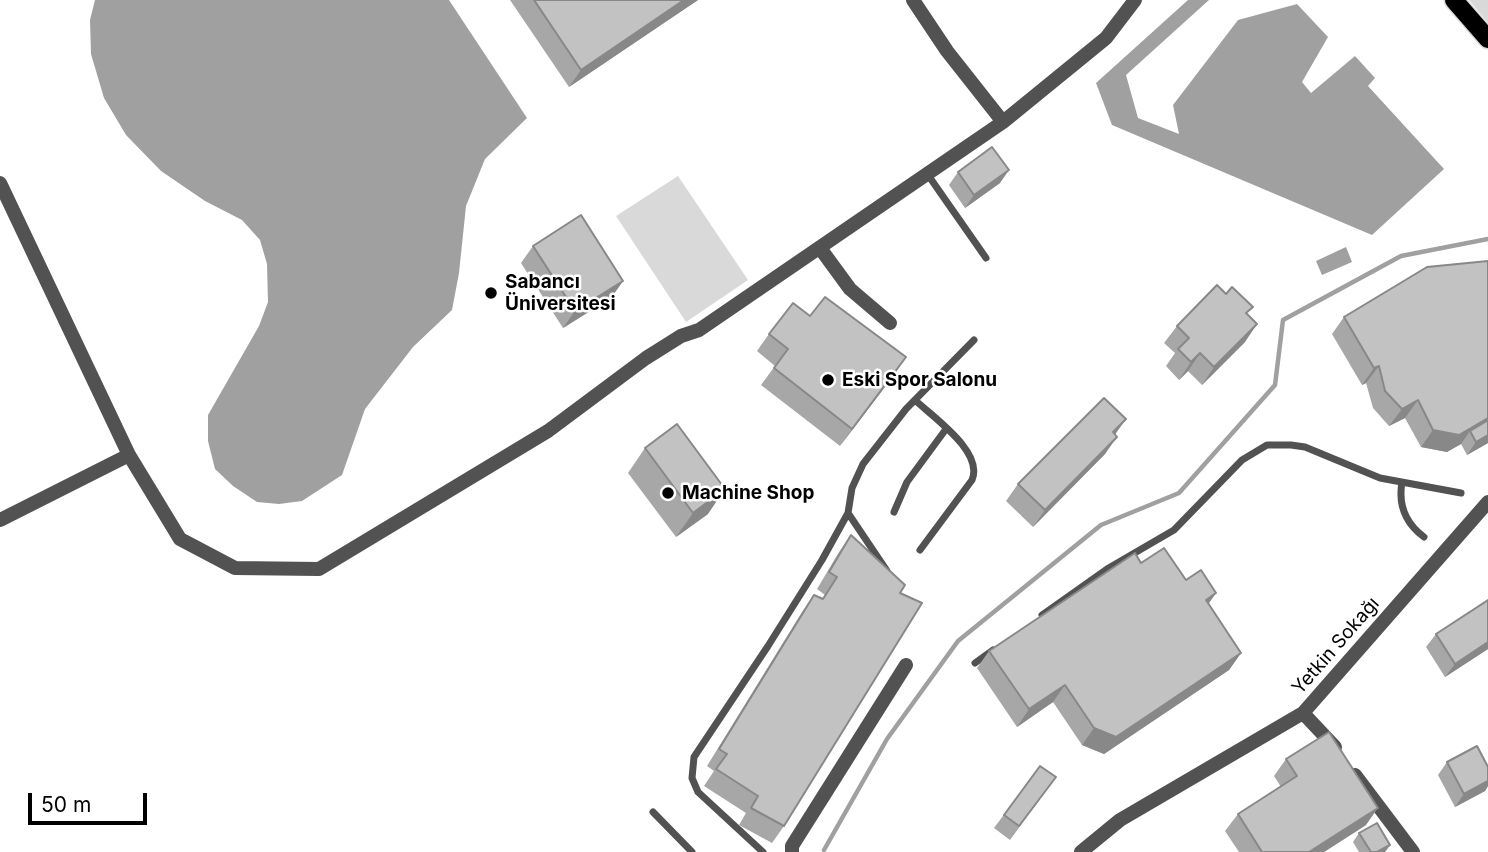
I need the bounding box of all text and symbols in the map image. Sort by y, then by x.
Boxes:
place label: Sabancı Üniversitesi [505,271,616,315]
marker: Sabancı Üniversitesi [483,285,499,301]
place label: Eski Spor Salonu [842,369,997,391]
marker: Eski Spor Salonu [820,372,836,388]
place label: Machine Shop [682,482,814,504]
marker: Machine Shop [660,485,676,501]
street label: Yetkin Sokağı [1288,593,1384,699]
scale bar [32,778,150,822]
text: 50 m [41,792,91,817]

